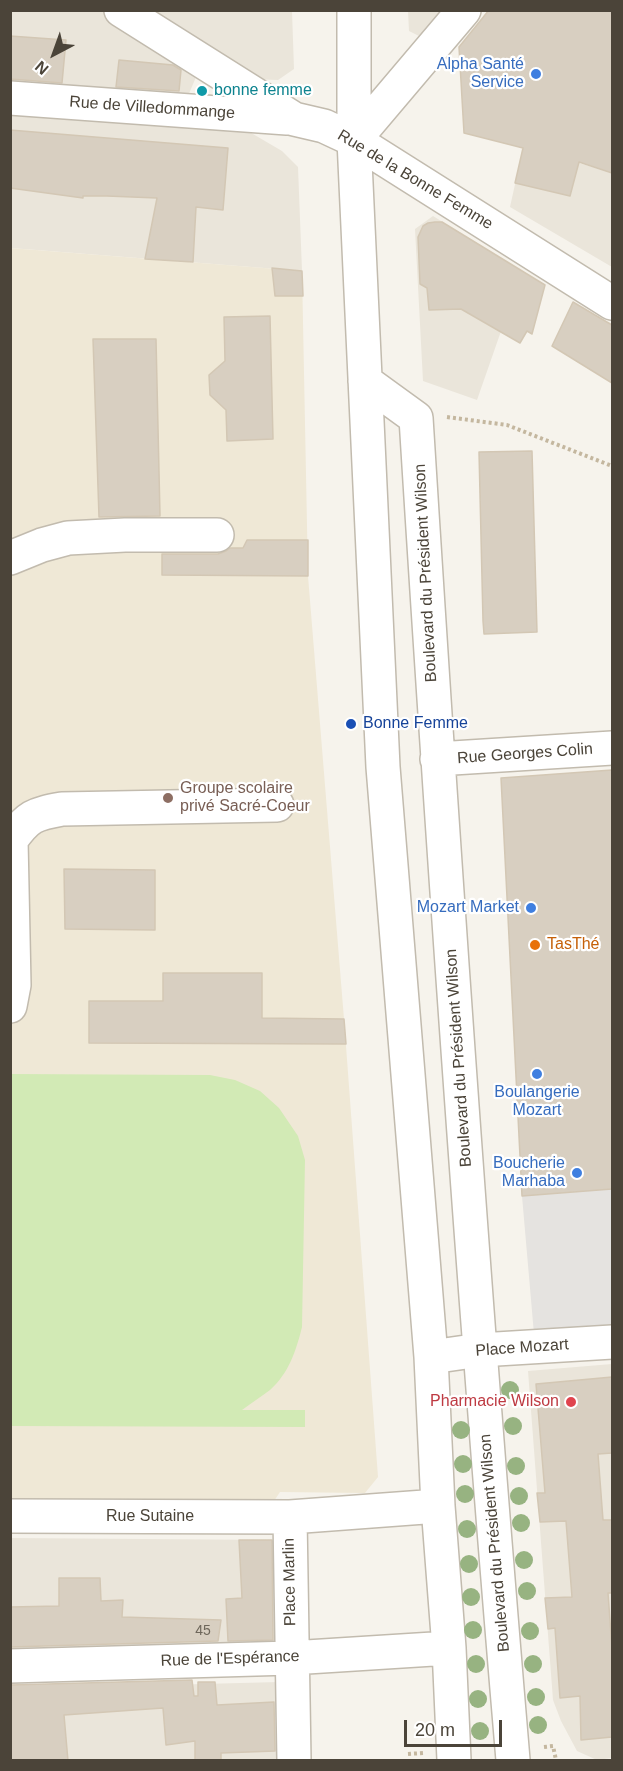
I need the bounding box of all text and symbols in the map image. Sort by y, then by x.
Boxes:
north arrow [24,24,84,84]
place label: Alpha Santé Service [437,55,524,93]
text: N [32,58,52,78]
marker: Alpha Santé Service [529,67,543,81]
place label: bonne femme [214,81,312,101]
marker: bonne femme [195,84,209,98]
street label: Rue de Villedommange [69,93,235,123]
street label: Rue de la Bonne Femme [334,126,496,234]
street label: Boulevard du Président Wilson [411,463,441,683]
place label: Bonne Femme [363,714,468,734]
marker: Bonne Femme [344,717,358,731]
street label: Rue Georges Colin [456,740,594,768]
place label: Groupe scolaire privé Sacré-Coeur [180,779,310,817]
marker: Groupe scolaire privé Sacré-Coeur [161,791,175,805]
place label: Mozart Market [417,898,519,918]
marker: Mozart Market [524,901,538,915]
place label: TasThé [547,935,599,955]
marker: TasThé [528,938,542,952]
street label: Boulevard du Président Wilson [442,948,476,1168]
marker: Boulangerie Mozart [530,1067,544,1081]
place label: Boulangerie Mozart [494,1083,580,1121]
place label: Boucherie Marhaba [493,1154,565,1192]
marker: Boucherie Marhaba [570,1166,584,1180]
street label: Place Mozart [475,1335,569,1361]
place label: Pharmacie Wilson [430,1392,559,1412]
marker: Pharmacie Wilson [564,1395,578,1409]
street label: Boulevard du Président Wilson [476,1433,514,1653]
street label: Rue Sutaine [106,1507,194,1527]
street label: Place Marlin [280,1538,300,1626]
house number: 45 [195,1623,211,1639]
street label: Rue de l'Espérance [160,1647,300,1671]
scale bar [407,1708,504,1746]
text: 20 m [415,1720,455,1740]

